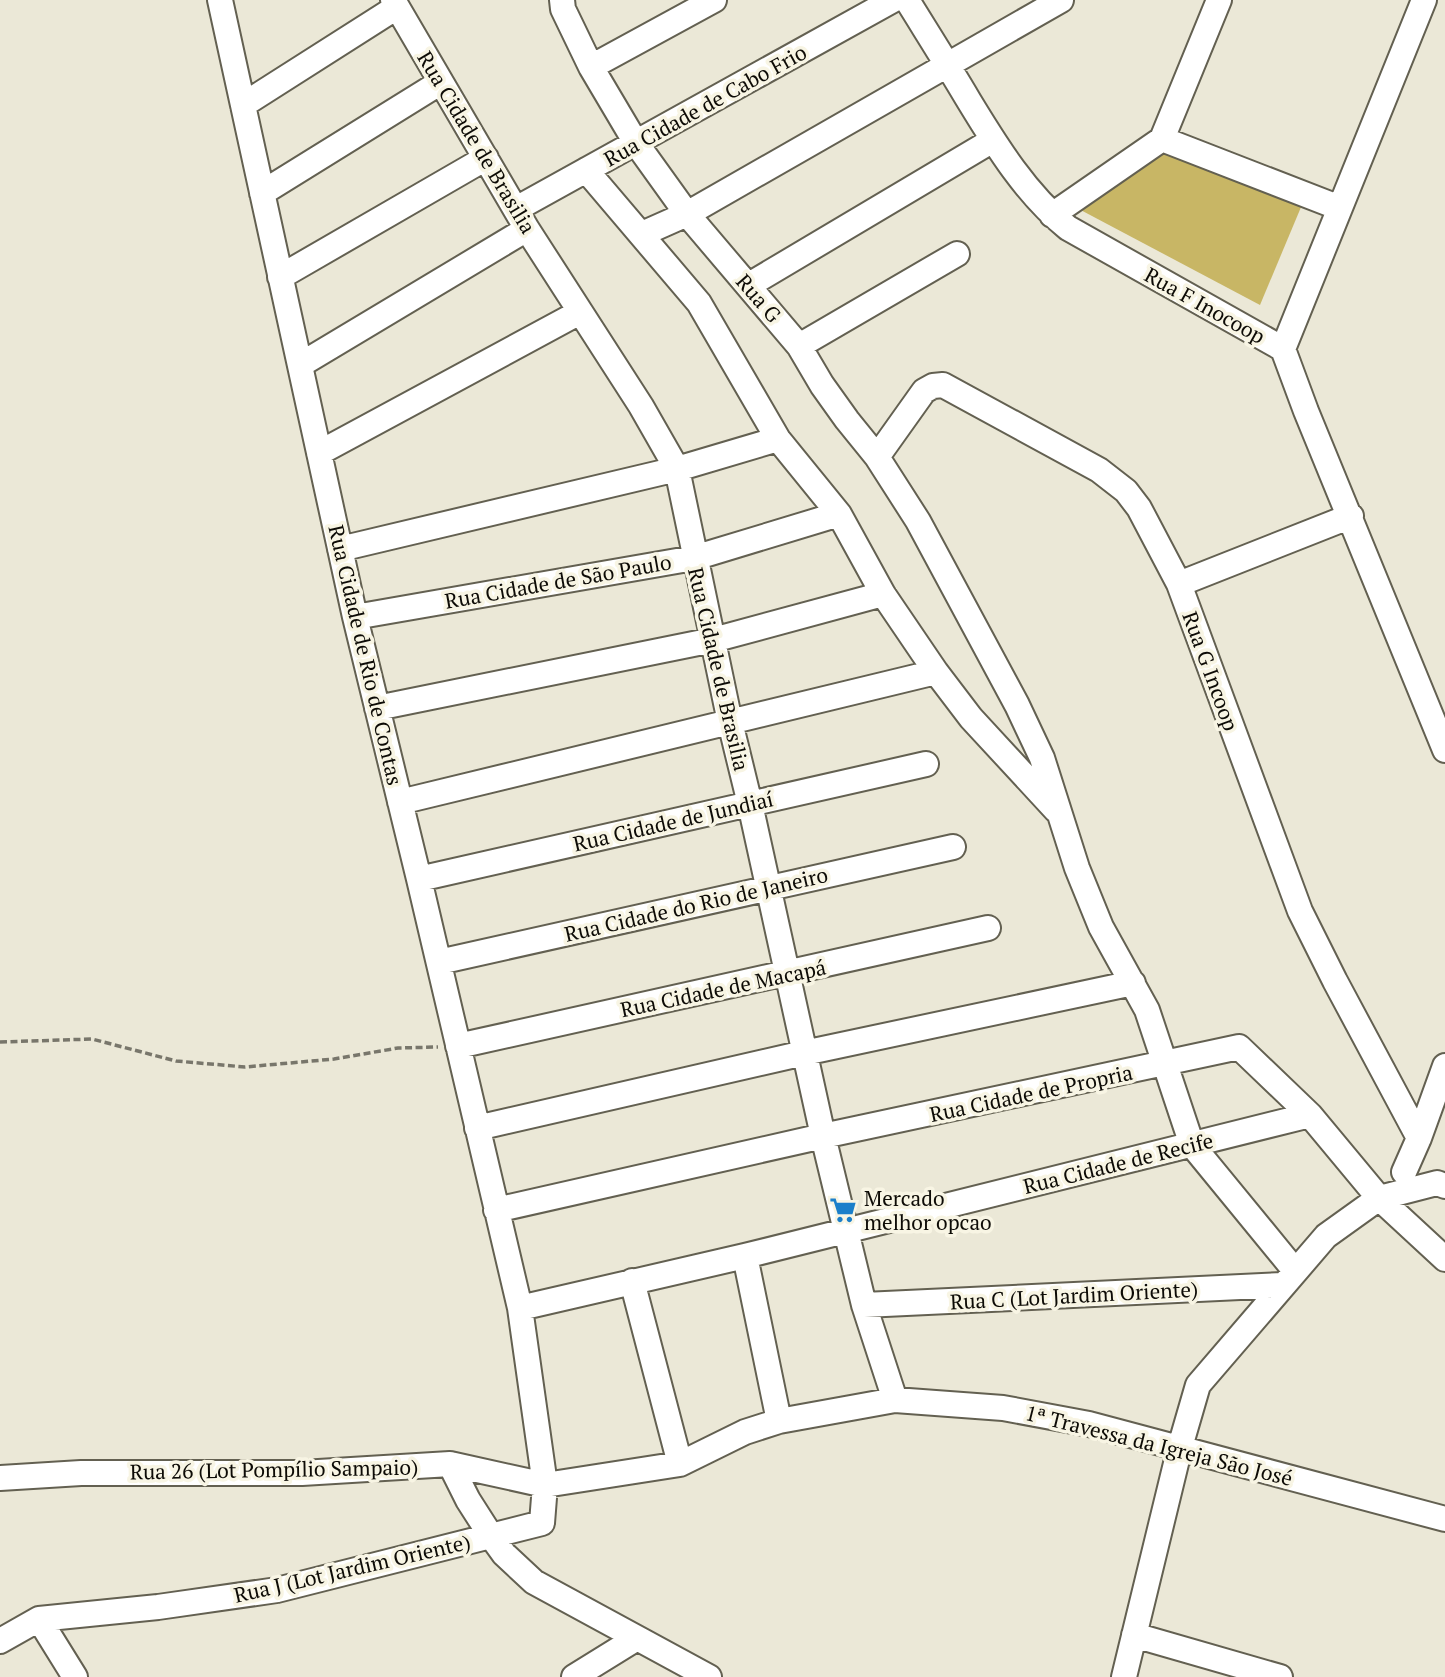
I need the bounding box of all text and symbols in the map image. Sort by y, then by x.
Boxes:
street label: Rua Cidade de Cabo Frio [599,38,811,172]
street label: Rua Cidade de Brasilia [411,46,543,239]
street label: Rua F Inocoop [1140,260,1270,350]
street label: Rua G [730,268,788,329]
street label: Rua Cidade de Rio de Contas [322,522,410,788]
street label: Rua Cidade de São Paulo [443,547,673,615]
street label: Rua Cidade de Brasilia [682,564,756,774]
street label: Rua G Incoop [1176,607,1246,735]
street label: Rua Cidade de Jundiaí [570,784,776,858]
street label: Rua Cidade do Rio de Janeiro [562,860,830,948]
street label: Rua Cidade de Macapá [618,952,829,1023]
street label: Rua Cidade de Propria [927,1058,1136,1128]
street label: Rua Cidade de Recife [1020,1126,1216,1200]
place label: Mercado melhor opcao [864,1184,992,1236]
supermarket icon: Mercado melhor opcao [828,1195,858,1225]
street label: Rua C (Lot Jardim Oriente) [949,1275,1199,1315]
street label: 1ª Travessa da Igreja São José [1023,1398,1295,1492]
street label: Rua 26 (Lot Pompílio Sampaio) [130,1452,418,1486]
street label: Rua J (Lot Jardim Oriente) [231,1527,473,1609]

